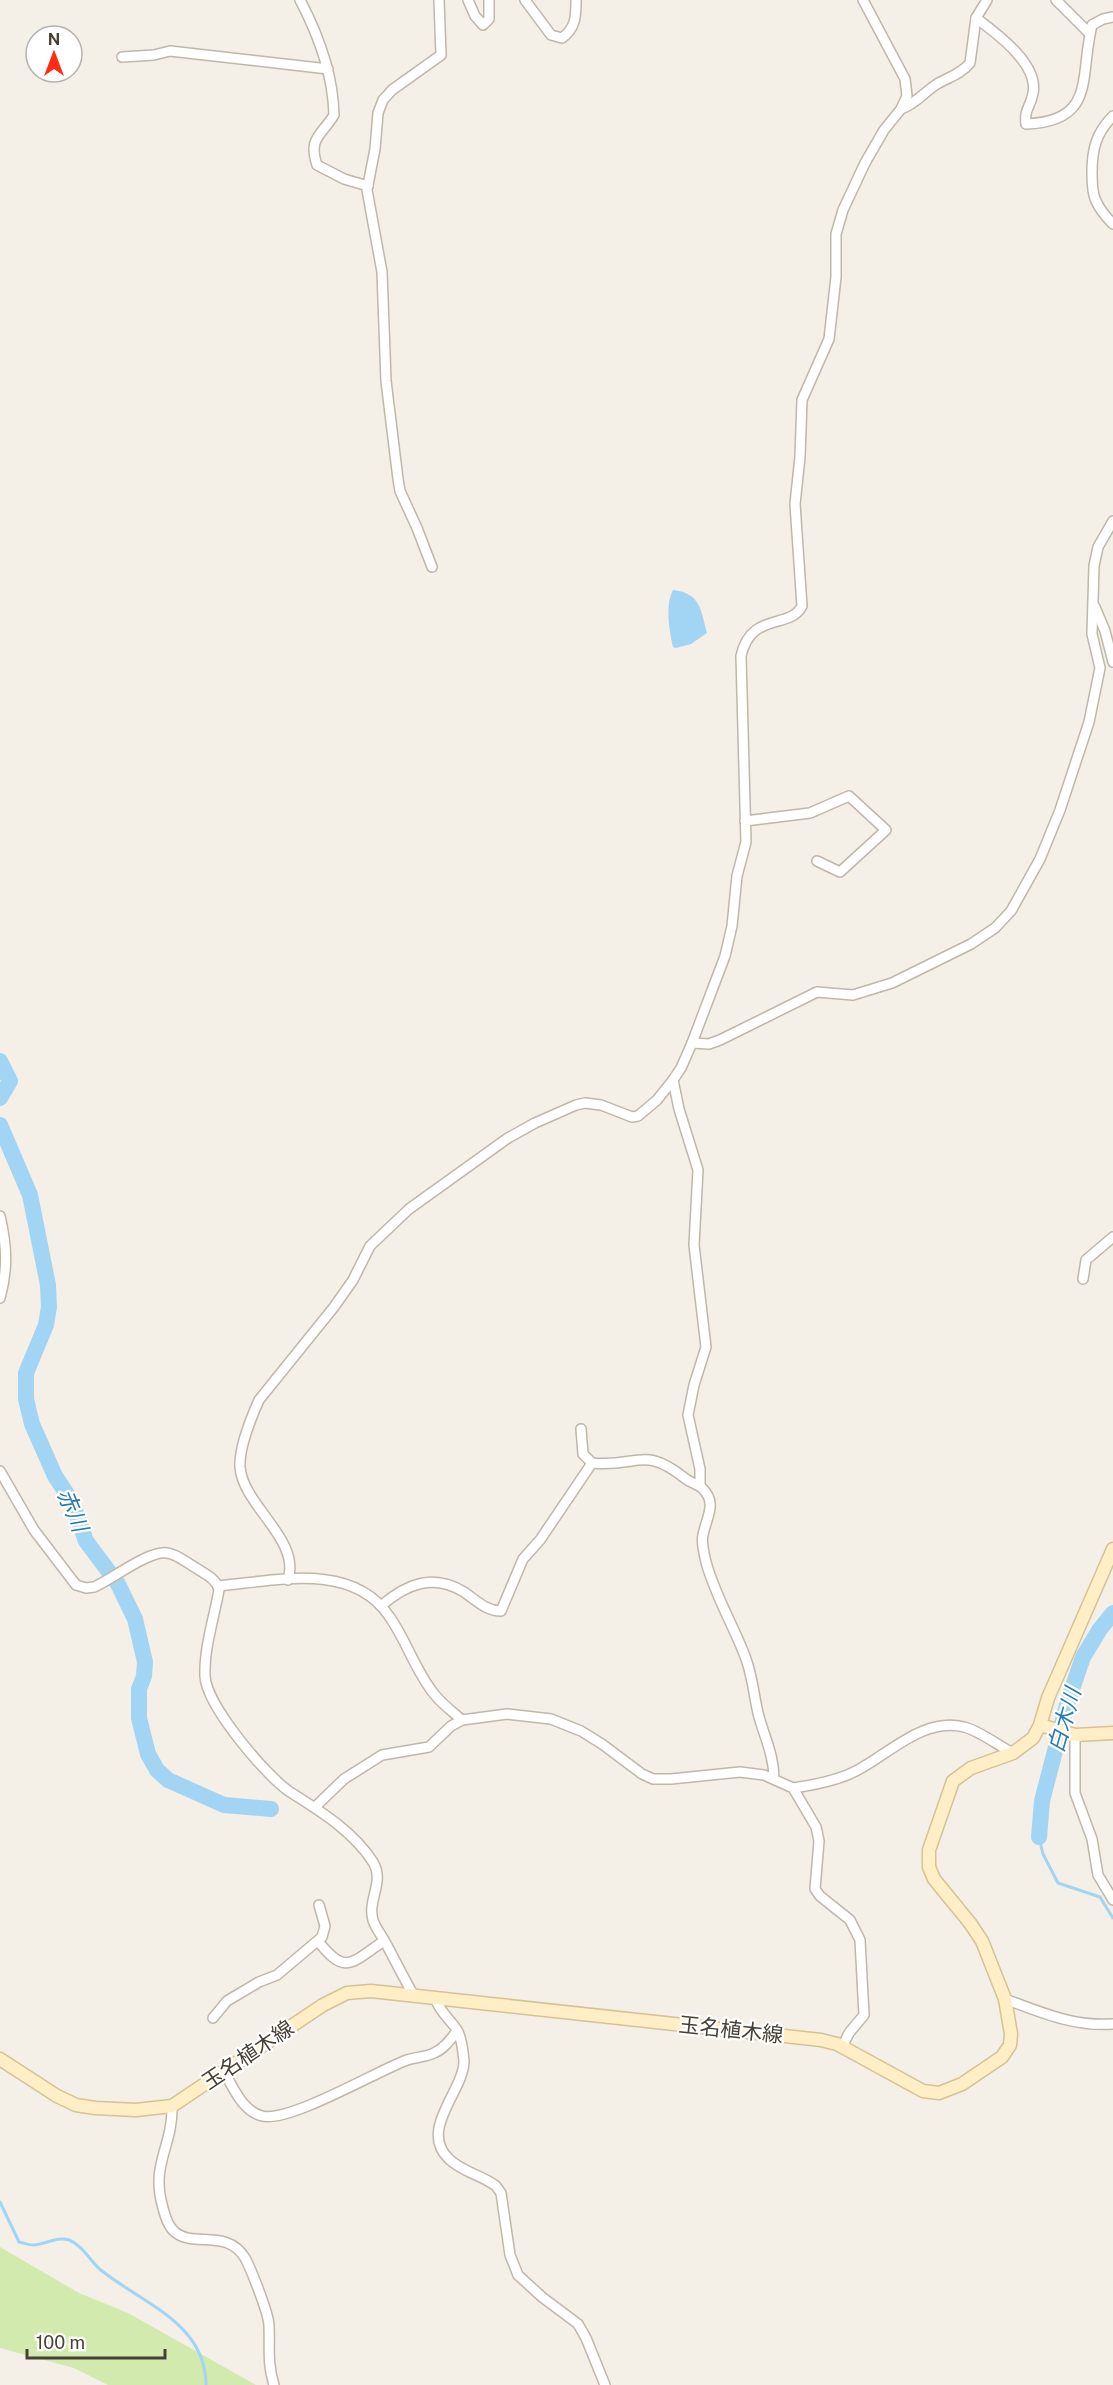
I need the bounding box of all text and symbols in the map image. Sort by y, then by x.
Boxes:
north arrow [24,24,84,84]
text: N [48,30,60,49]
water label: 赤川 [52,1485,94,1537]
water label: 白木川 [1042,1683,1086,1755]
street label: 玉名植木線 [678,2012,785,2047]
street label: 玉名植木線 [197,2015,298,2094]
scale bar [27,2322,165,2360]
text: 100 m [36,2332,85,2353]

